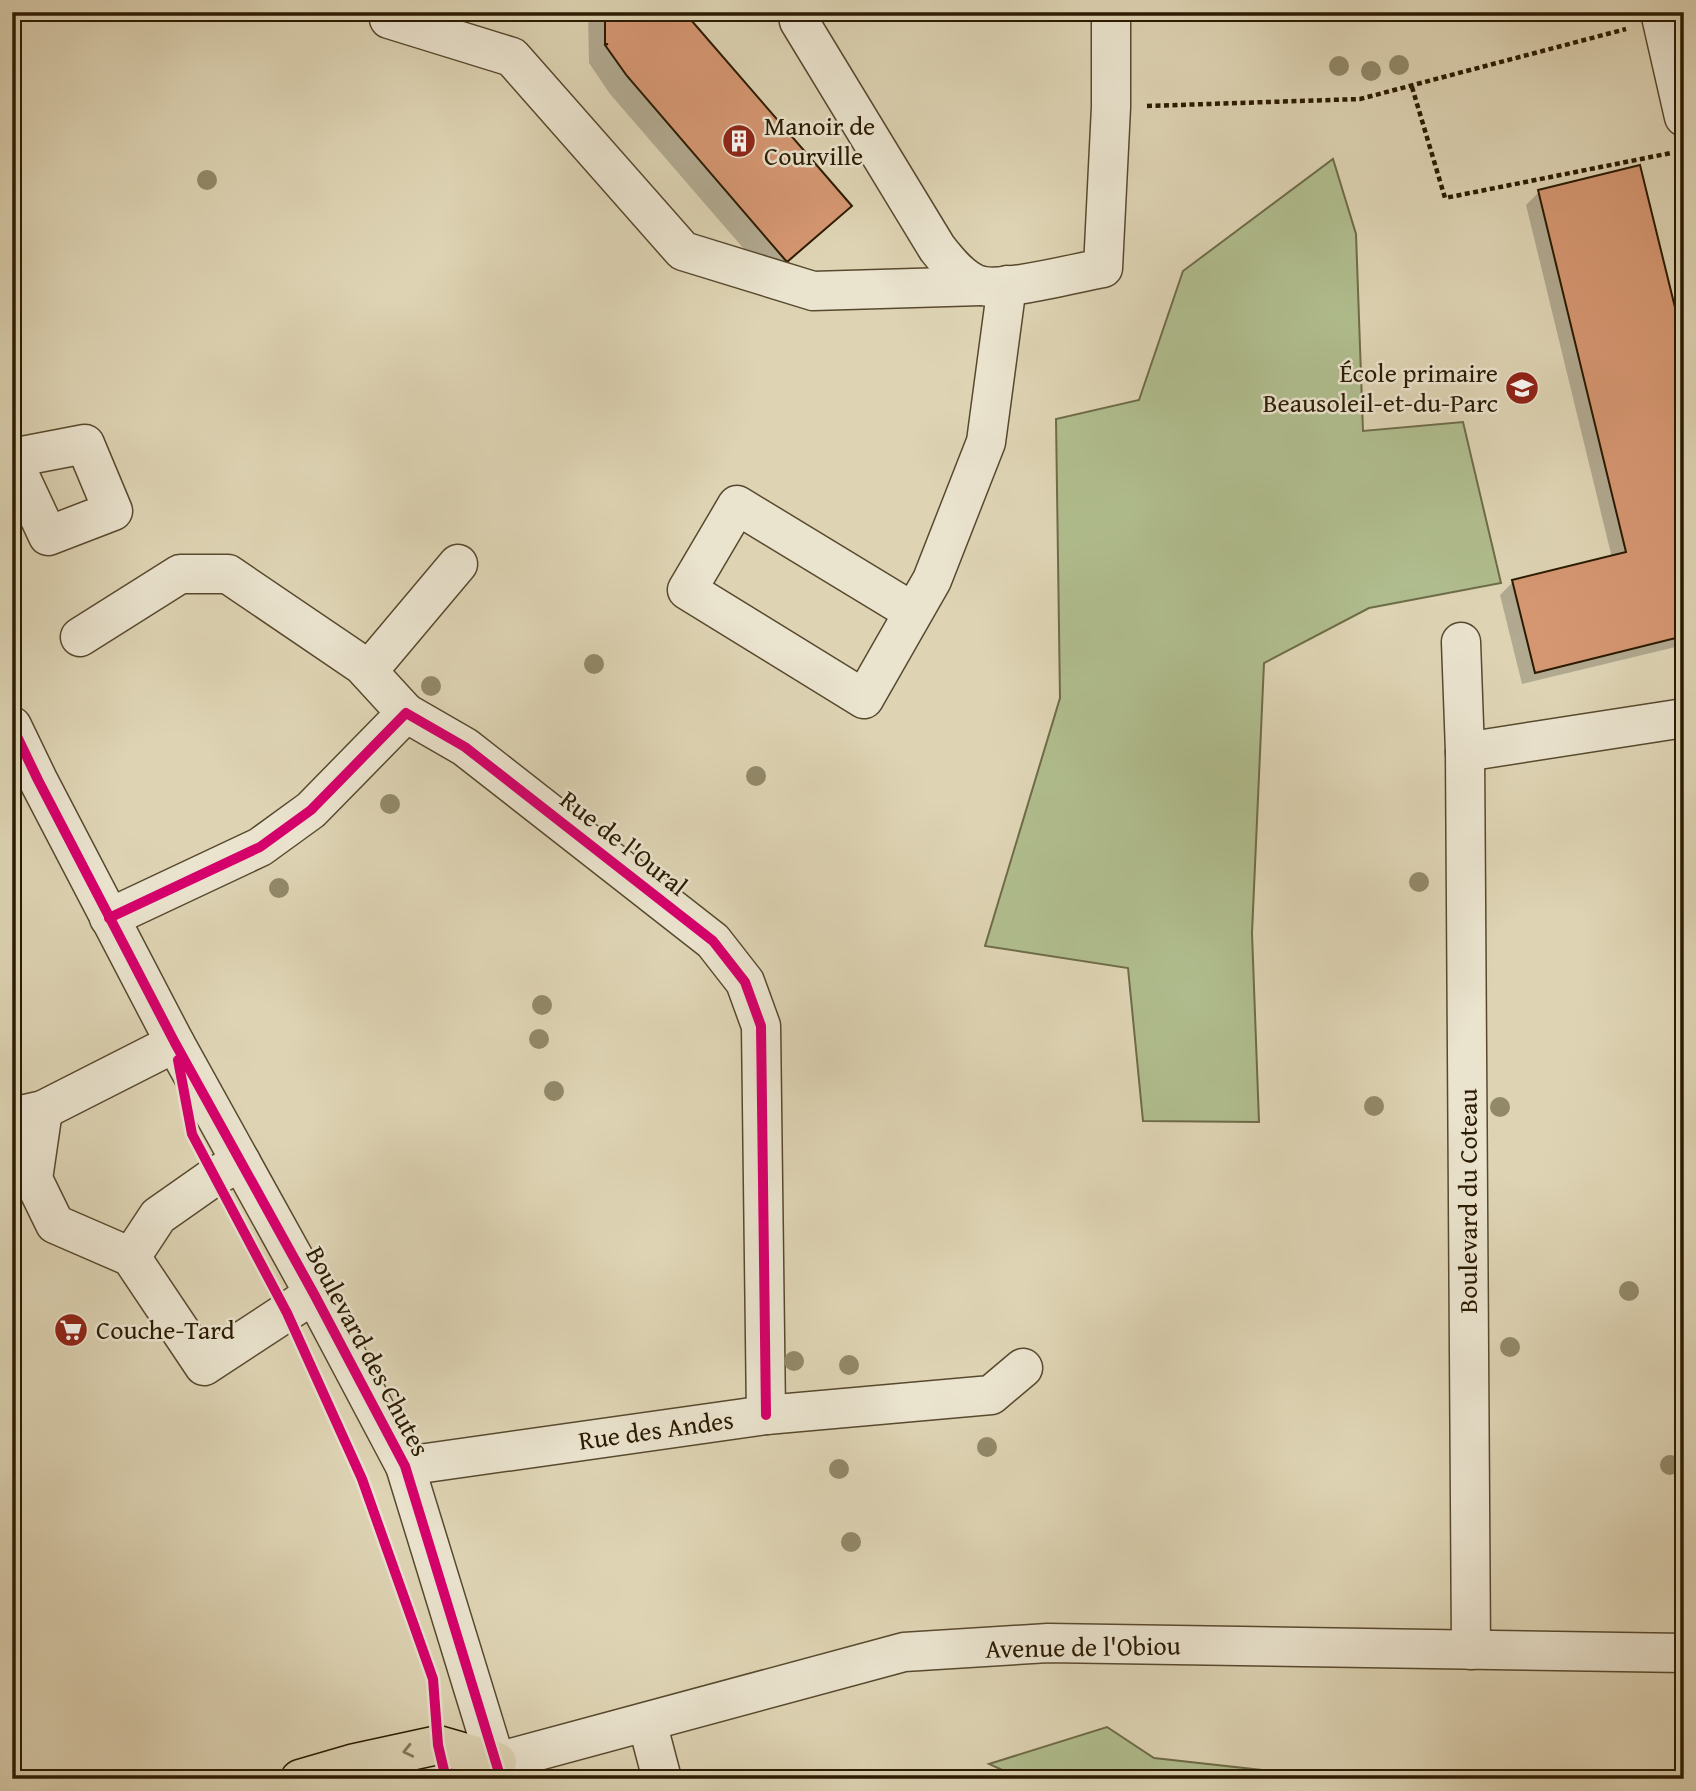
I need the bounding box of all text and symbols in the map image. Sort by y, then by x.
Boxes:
place label: Manoir de Courville [764,106,875,175]
building icon: Manoir de Courville [720,122,758,160]
place label: École primaire Beausoleil-et-du-Parc [1263,353,1498,422]
school or university icon: École primaire Beausoleil-et-du-Parc [1503,369,1541,407]
street label: Rue de l'Oural [552,780,696,905]
street label: Boulevard du Coteau [1448,1088,1487,1314]
street label: Boulevard des Chutes [297,1239,440,1463]
place label: Couche-Tard [96,1310,235,1349]
supermarket icon: Couche-Tard [52,1311,90,1349]
street label: Rue des Andes [576,1399,736,1460]
street label: Avenue de l'Obiou [985,1625,1181,1668]
one-way arrow [402,1743,414,1758]

